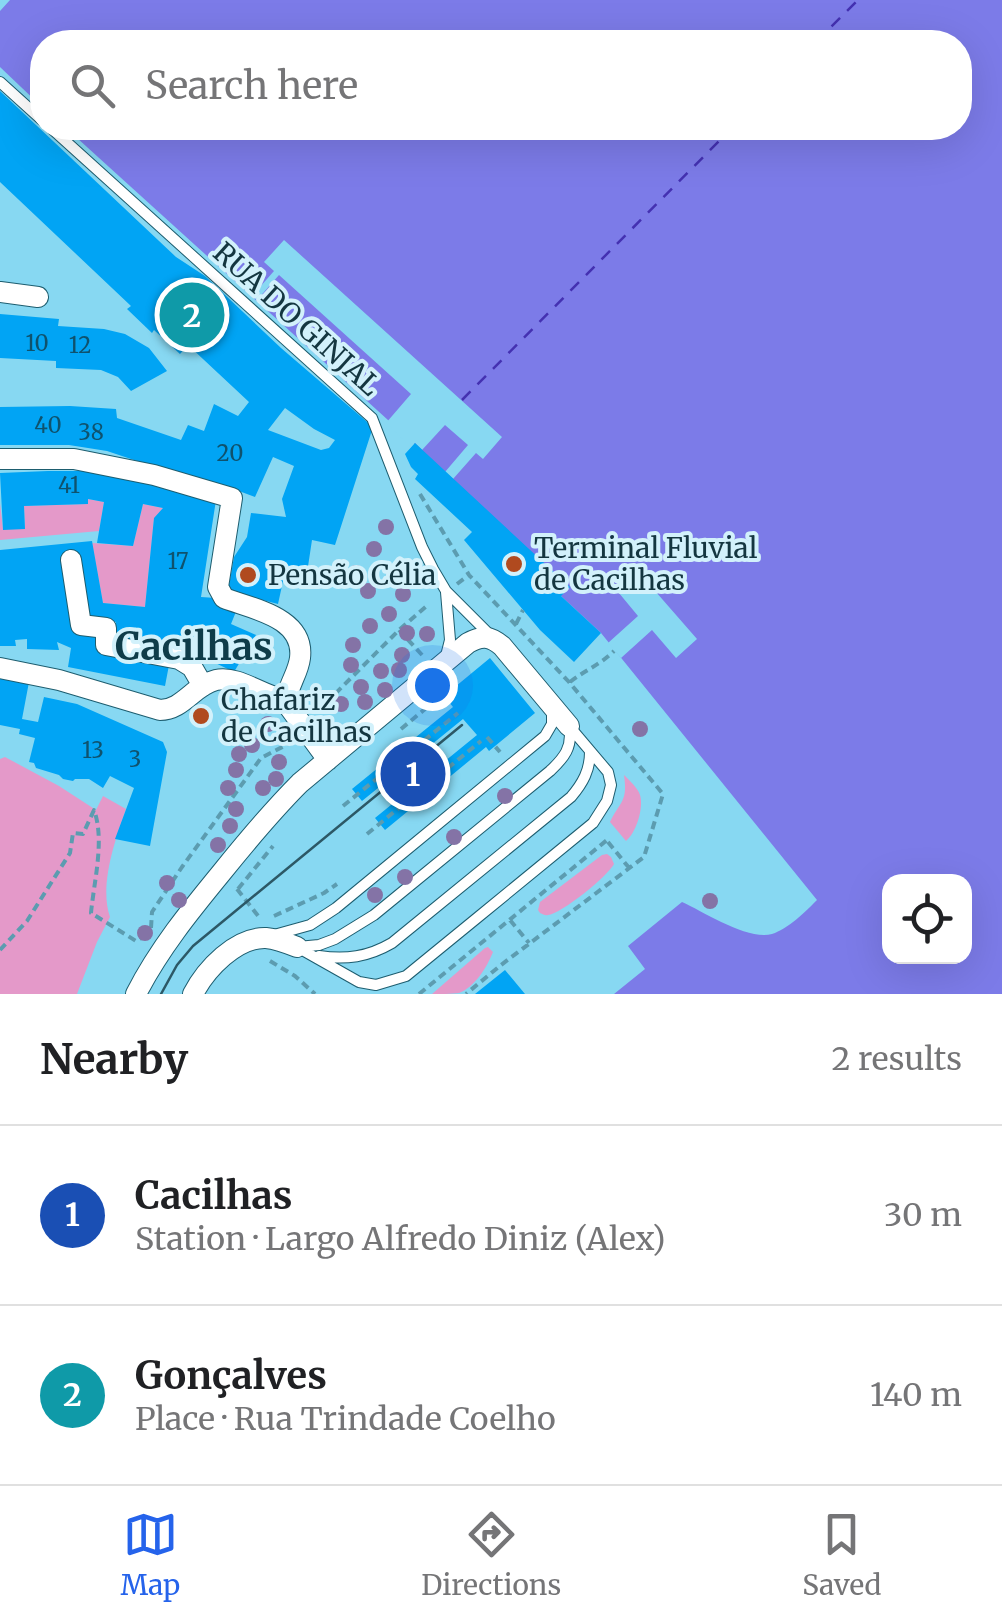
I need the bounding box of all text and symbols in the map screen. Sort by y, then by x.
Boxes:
search box [30,30,972,140]
icon: search [65,58,120,113]
text: Search here [145,62,358,109]
street label: RUA DO GINJAL [206,235,388,403]
pin: 2 [160,278,224,352]
house number: 10 [25,329,49,357]
house number: 12 [69,331,91,359]
house number: 40 [34,411,62,439]
house number: 38 [78,418,104,446]
house number: 20 [217,439,243,467]
house number: 41 [58,471,80,499]
place label: Terminal Fluvial de Cacilhas [534,530,758,598]
house number: 17 [167,547,189,575]
marker: Terminal Fluvial de Cacilhas [503,553,525,575]
place label: Pensão Célia [268,557,436,593]
marker: Pensão Célia [237,564,259,586]
district label: Cacilhas [115,623,273,670]
your location [407,660,458,711]
place label: Chafariz de Cacilhas [221,682,372,750]
marker: Chafariz de Cacilhas [190,705,212,727]
house number: 13 [82,736,104,764]
pin: 1 [380,736,446,812]
house number: 3 [129,745,141,773]
map controls [882,874,972,964]
button: locate [882,874,972,964]
text: Nearby [40,1033,188,1085]
text: 2 results [831,1039,962,1079]
text: Cacilhas [135,1172,292,1219]
text: 1 [65,1195,80,1235]
text: 30 m [884,1195,962,1235]
text: Station · Largo Alfredo Diniz (Alex) [135,1219,666,1259]
text: Gonçalves [135,1352,327,1399]
text: 2 [63,1375,82,1415]
text: 140 m [870,1375,962,1415]
text: Place · Rua Trindade Coelho [135,1399,556,1439]
tab: Map [120,1507,180,1603]
tab: Directions [421,1507,561,1603]
tab: Saved [802,1507,881,1603]

